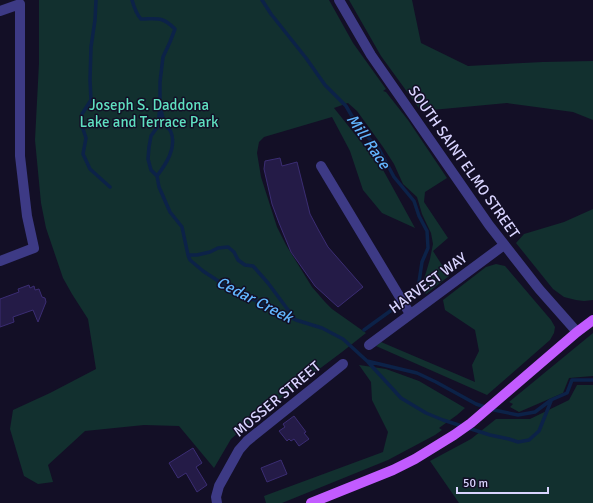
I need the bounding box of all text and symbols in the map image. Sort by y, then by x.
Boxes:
street label: SOUTH SAINT ELMO STREET [404,82,524,242]
park label: Joseph S. Daddona Lake and Terrace Park [79,96,219,131]
water label: Mill Race [342,110,395,174]
street label: HARVEST WAY [385,248,471,317]
water label: Cedar Creek [213,272,298,329]
street label: MOSSER STREET [230,357,325,441]
scale bar [457,469,548,495]
text: 50 m [463,476,488,491]

